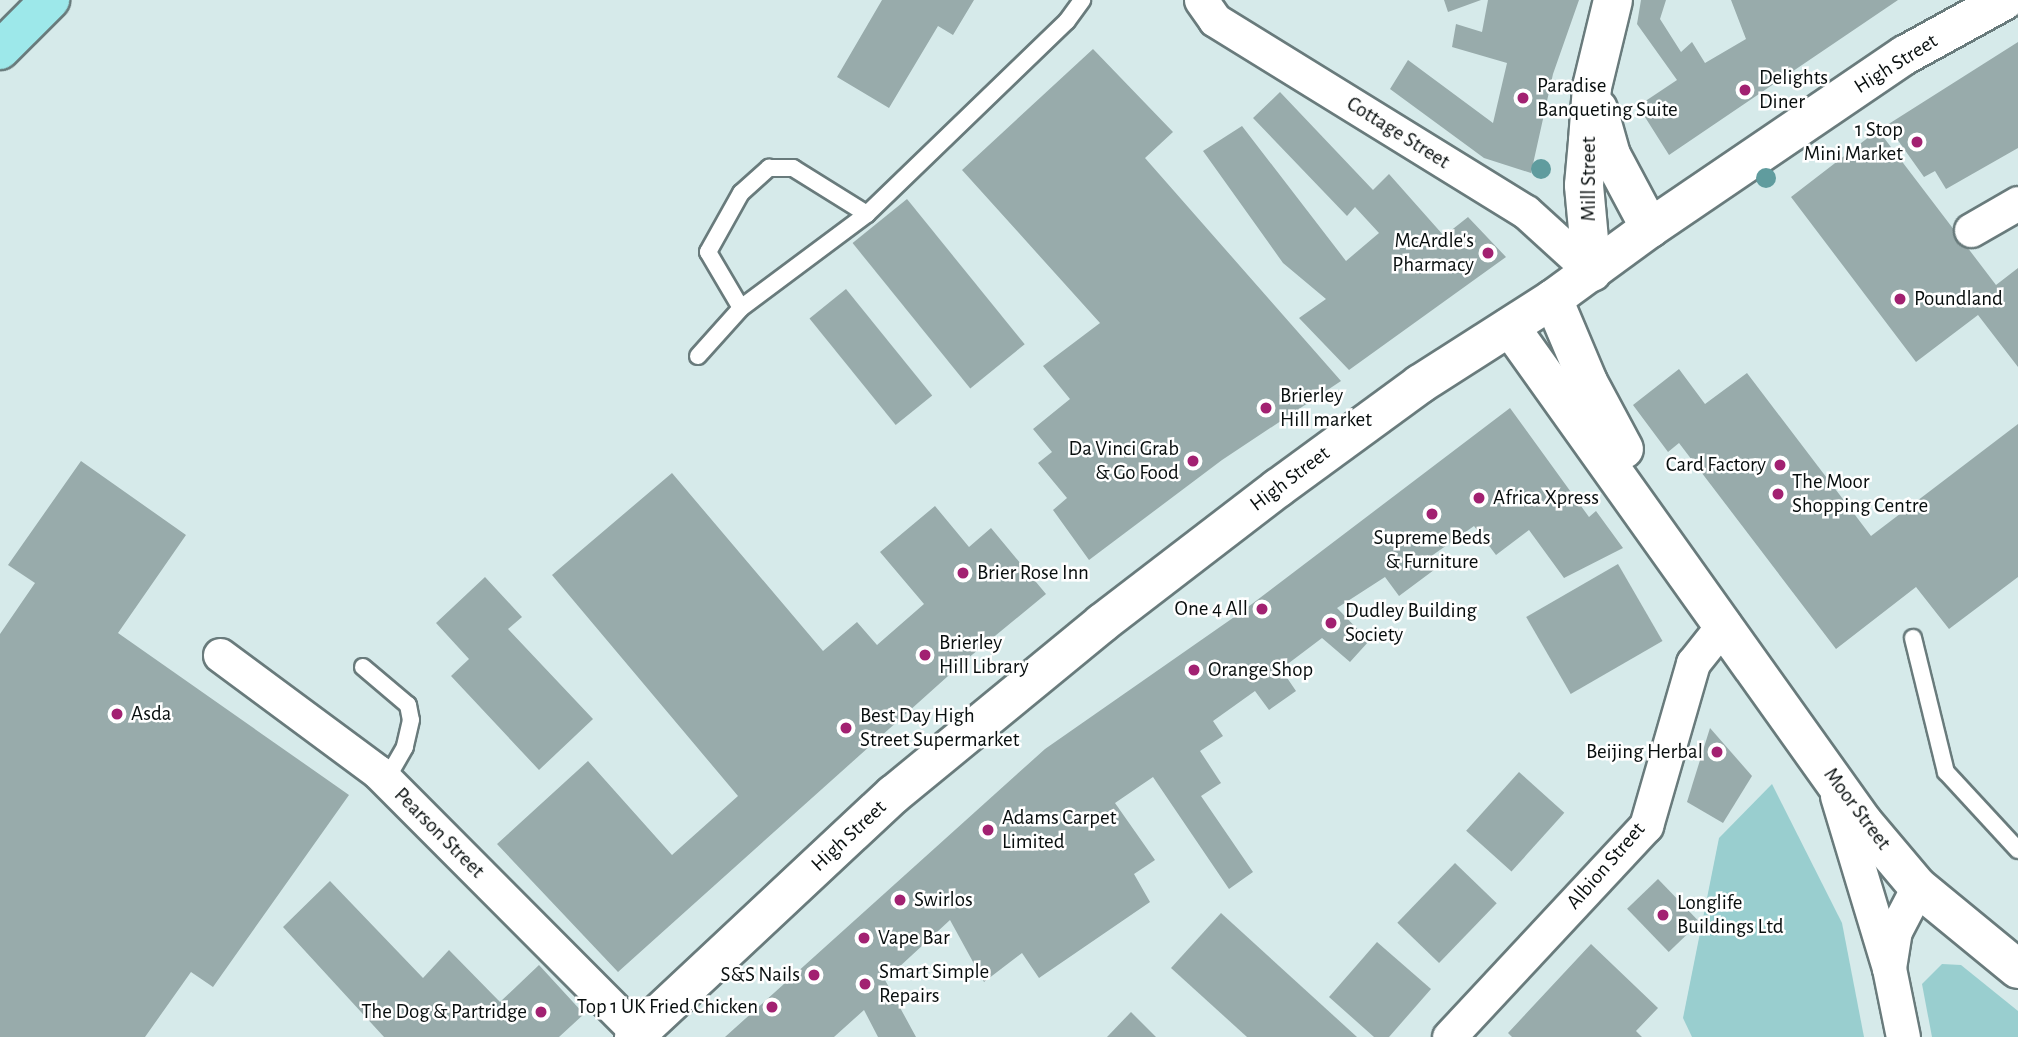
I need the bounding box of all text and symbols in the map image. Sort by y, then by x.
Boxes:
street label: High Street [1850,29,1942,99]
place label: Delights Diner [1759,65,1828,115]
place label: Paradise Banqueting Suite [1537,73,1678,123]
marker: Delights Diner [1737,82,1753,98]
marker: Paradise Banqueting Suite [1515,90,1531,106]
street label: Cottage Street [1342,91,1454,175]
place label: 1 Stop Mini Market [1804,117,1903,167]
marker: 1 Stop Mini Market [1909,134,1925,150]
street label: Mill Street [1576,137,1602,221]
place label: McArdle's Pharmacy [1392,228,1474,278]
marker: McArdle's Pharmacy [1480,245,1496,261]
place label: Poundland [1914,286,2003,312]
marker: Poundland [1892,291,1908,307]
place label: Brierley Hill market [1280,383,1372,433]
marker: Brierley Hill market [1258,400,1274,416]
place label: Da Vinci Grab & Go Food [1069,436,1179,486]
street label: High Street [1245,441,1335,517]
place label: Card Factory [1666,452,1766,478]
marker: Da Vinci Grab & Go Food [1185,453,1201,469]
marker: Card Factory [1772,457,1788,473]
place label: The Moor Shopping Centre [1792,469,1928,519]
place label: Africa Xpress [1493,485,1599,511]
marker: The Moor Shopping Centre [1770,486,1786,502]
marker: Africa Xpress [1471,490,1487,506]
marker: Supreme Beds & Furniture [1424,506,1440,522]
place label: Supreme Beds & Furniture [1374,525,1490,575]
place label: Brier Rose Inn [977,560,1089,586]
marker: Brier Rose Inn [955,565,971,581]
place label: One 4 All [1175,596,1248,622]
place label: Dudley Building Society [1345,598,1477,648]
marker: One 4 All [1254,601,1270,617]
marker: Dudley Building Society [1323,615,1339,631]
place label: Brierley Hill Library [939,630,1029,680]
marker: Brierley Hill Library [917,647,933,663]
place label: Orange Shop [1208,657,1313,683]
marker: Orange Shop [1186,662,1202,678]
place label: Asda [131,701,171,727]
place label: Best Day High Street Supermarket [860,703,1019,753]
marker: Asda [109,706,125,722]
marker: Best Day High Street Supermarket [838,720,854,736]
place label: Beijing Herbal [1586,739,1703,765]
marker: Beijing Herbal [1709,744,1725,760]
street label: Moor Street [1818,763,1896,855]
street label: Pearson Street [389,783,489,883]
street label: High Street [806,795,892,877]
place label: Adams Carpet Limited [1002,805,1116,855]
street label: Albion Street [1561,817,1651,915]
marker: Adams Carpet Limited [980,822,996,838]
place label: Swirlos [914,887,973,913]
place label: Longlife Buildings Ltd [1677,890,1784,940]
marker: Swirlos [892,892,908,908]
marker: Longlife Buildings Ltd [1655,907,1671,923]
place label: Vape Bar [878,925,950,951]
marker: Vape Bar [856,930,872,946]
place label: Smart Simple Repairs [879,959,989,1009]
place label: S&S Nails [720,962,800,988]
marker: S&S Nails [806,967,822,983]
marker: Smart Simple Repairs [857,976,873,992]
place label: Top 1 UK Fried Chicken [577,994,758,1020]
place label: The Dog & Partridge [361,999,527,1025]
marker: Top 1 UK Fried Chicken [764,999,780,1015]
marker: The Dog & Partridge [533,1004,549,1020]

